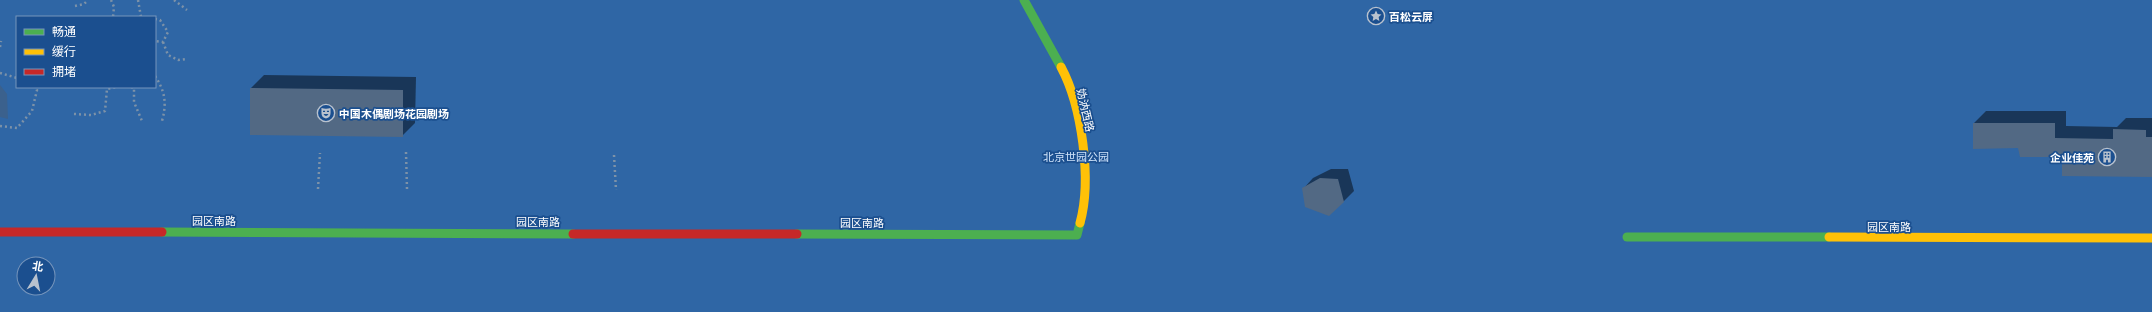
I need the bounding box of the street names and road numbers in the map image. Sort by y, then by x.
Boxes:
street label: 妫汭西路 [1075,87,1097,133]
street label: 园区南路 [192,214,236,227]
street label: 园区南路 [516,215,560,228]
street label: 园区南路 [840,216,884,229]
street label: 园区南路 [1867,220,1911,233]

